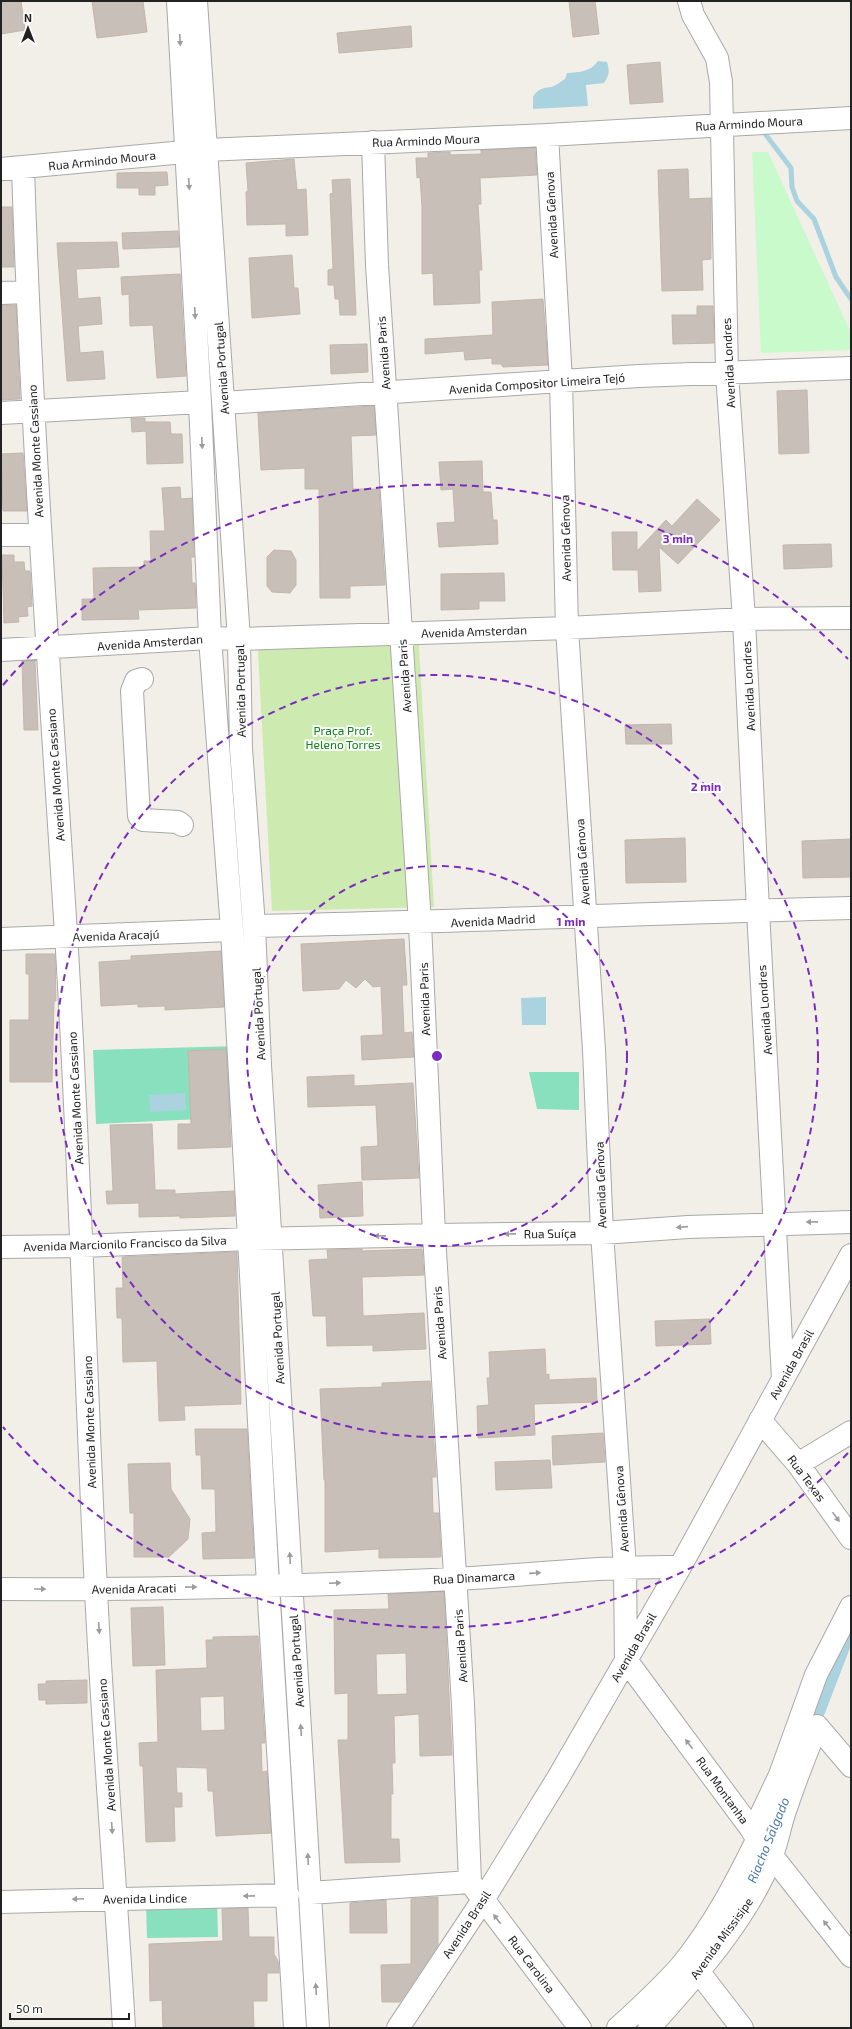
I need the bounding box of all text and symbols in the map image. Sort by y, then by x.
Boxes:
north arrow [8,8,48,48]
text: N [24,11,32,24]
one-way arrow [177,34,184,46]
street label: Rua Armindo Moura [695,113,803,133]
street label: Rua Armindo Moura [372,131,480,149]
street label: Rua Armindo Moura [48,147,156,173]
street label: Avenida Gênova [542,171,560,259]
one-way arrow [185,178,192,190]
one-way arrow [192,307,199,320]
street label: Avenida Paris [373,316,393,390]
street label: Avenida Londres [719,318,737,408]
street label: Avenida Portugal [211,321,231,415]
street label: Avenida Compositor Limeira Tejó [449,370,626,397]
street label: Avenida Monte Cassiano [25,384,45,518]
one-way arrow [199,437,205,450]
street label: Avenida Gênova [557,495,573,581]
text: 3 min [663,531,693,545]
street label: Avenida Amsterdan [421,622,527,640]
street label: Avenida Amsterdan [97,631,203,653]
street label: Avenida Paris [394,639,414,713]
street label: Avenida Londres [739,641,757,731]
street label: Avenida Portugal [232,644,248,738]
street label: Avenida Monte Cassiano [43,708,67,842]
park label: Praça Prof. Heleno Torres [305,723,381,751]
text: 2 min [691,779,721,793]
street label: Avenida Gênova [572,818,592,906]
street label: Avenida Madrid [450,911,536,929]
text: 1 min [557,914,585,928]
street label: Avenida Aracajú [72,926,160,945]
street label: Avenida Paris [416,962,432,1036]
street label: Avenida Londres [754,965,774,1055]
street label: Avenida Portugal [249,967,267,1061]
street label: Avenida Monte Cassiano [65,1031,85,1165]
centre of rings [430,1049,444,1063]
street label: Avenida Gênova [591,1141,609,1229]
one-way arrow [806,1219,818,1226]
one-way arrow [676,1224,688,1231]
street label: Rua Suíça [524,1226,576,1241]
one-way arrow [503,1231,516,1237]
street label: Avenida Marcionilo Francisco da Silva [23,1232,227,1254]
one-way arrow [373,1233,386,1239]
street label: Avenida Paris [429,1286,449,1360]
street label: Avenida Portugal [268,1291,286,1385]
street label: Avenida Brasil [766,1326,816,1401]
street label: Avenida Monte Cassiano [80,1355,98,1489]
street label: Rua Texas [785,1452,829,1504]
street label: Avenida Gênova [611,1465,631,1553]
one-way arrow [832,1512,840,1522]
one-way arrow [286,1552,293,1564]
street label: Rua Dinamarca [433,1568,515,1586]
one-way arrow [529,1570,541,1577]
street label: Avenida Aracati [92,1580,176,1596]
one-way arrow [329,1580,341,1587]
one-way arrow [185,1584,198,1590]
one-way arrow [34,1586,47,1592]
street label: Avenida Paris [450,1609,470,1683]
street label: Avenida Brasil [608,1610,659,1684]
street label: Avenida Portugal [286,1614,306,1708]
one-way arrow [95,1622,102,1634]
street label: Avenida Monte Cassiano [94,1678,118,1812]
one-way arrow [297,1724,304,1736]
one-way arrow [685,1738,694,1749]
street label: Rua Montanha [694,1754,752,1826]
water label: Riacho Salgado [744,1795,792,1885]
one-way arrow [108,1822,115,1834]
one-way arrow [305,1853,312,1865]
street label: Avenida Brasil [439,1887,493,1960]
street label: Avenida Lindice [103,1890,187,1906]
one-way arrow [243,1892,255,1899]
street label: Avenida Missisipe [687,1895,755,1981]
one-way arrow [72,1896,84,1903]
one-way arrow [493,1913,502,1924]
one-way arrow [823,1920,831,1931]
street label: Rua Carolina [506,1932,558,1996]
one-way arrow [313,1983,320,1995]
scale bar [10,1995,129,2021]
text: 50 m [16,2001,43,2015]

